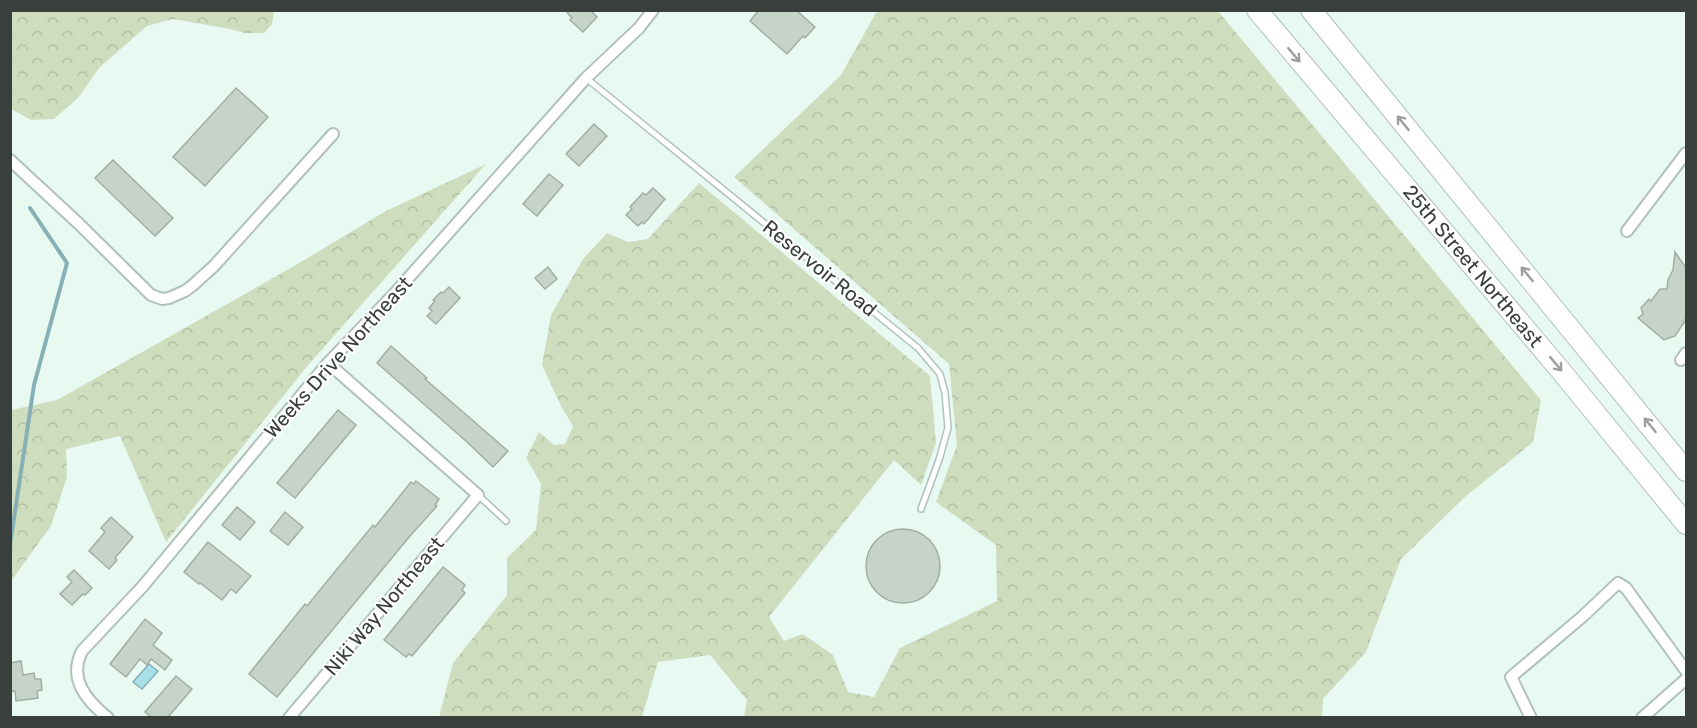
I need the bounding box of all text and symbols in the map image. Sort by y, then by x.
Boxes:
one-way arrow [1288,47,1301,63]
one-way arrow [1397,115,1410,131]
street label: 25th Street Northeast [1398,180,1548,352]
street label: Reservoir Road [758,215,882,321]
one-way arrow [1520,266,1533,282]
street label: Weeks Drive Northeast [259,271,417,443]
one-way arrow [1549,356,1562,372]
one-way arrow [1643,417,1656,433]
street label: Niki Way Northeast [319,532,449,680]

